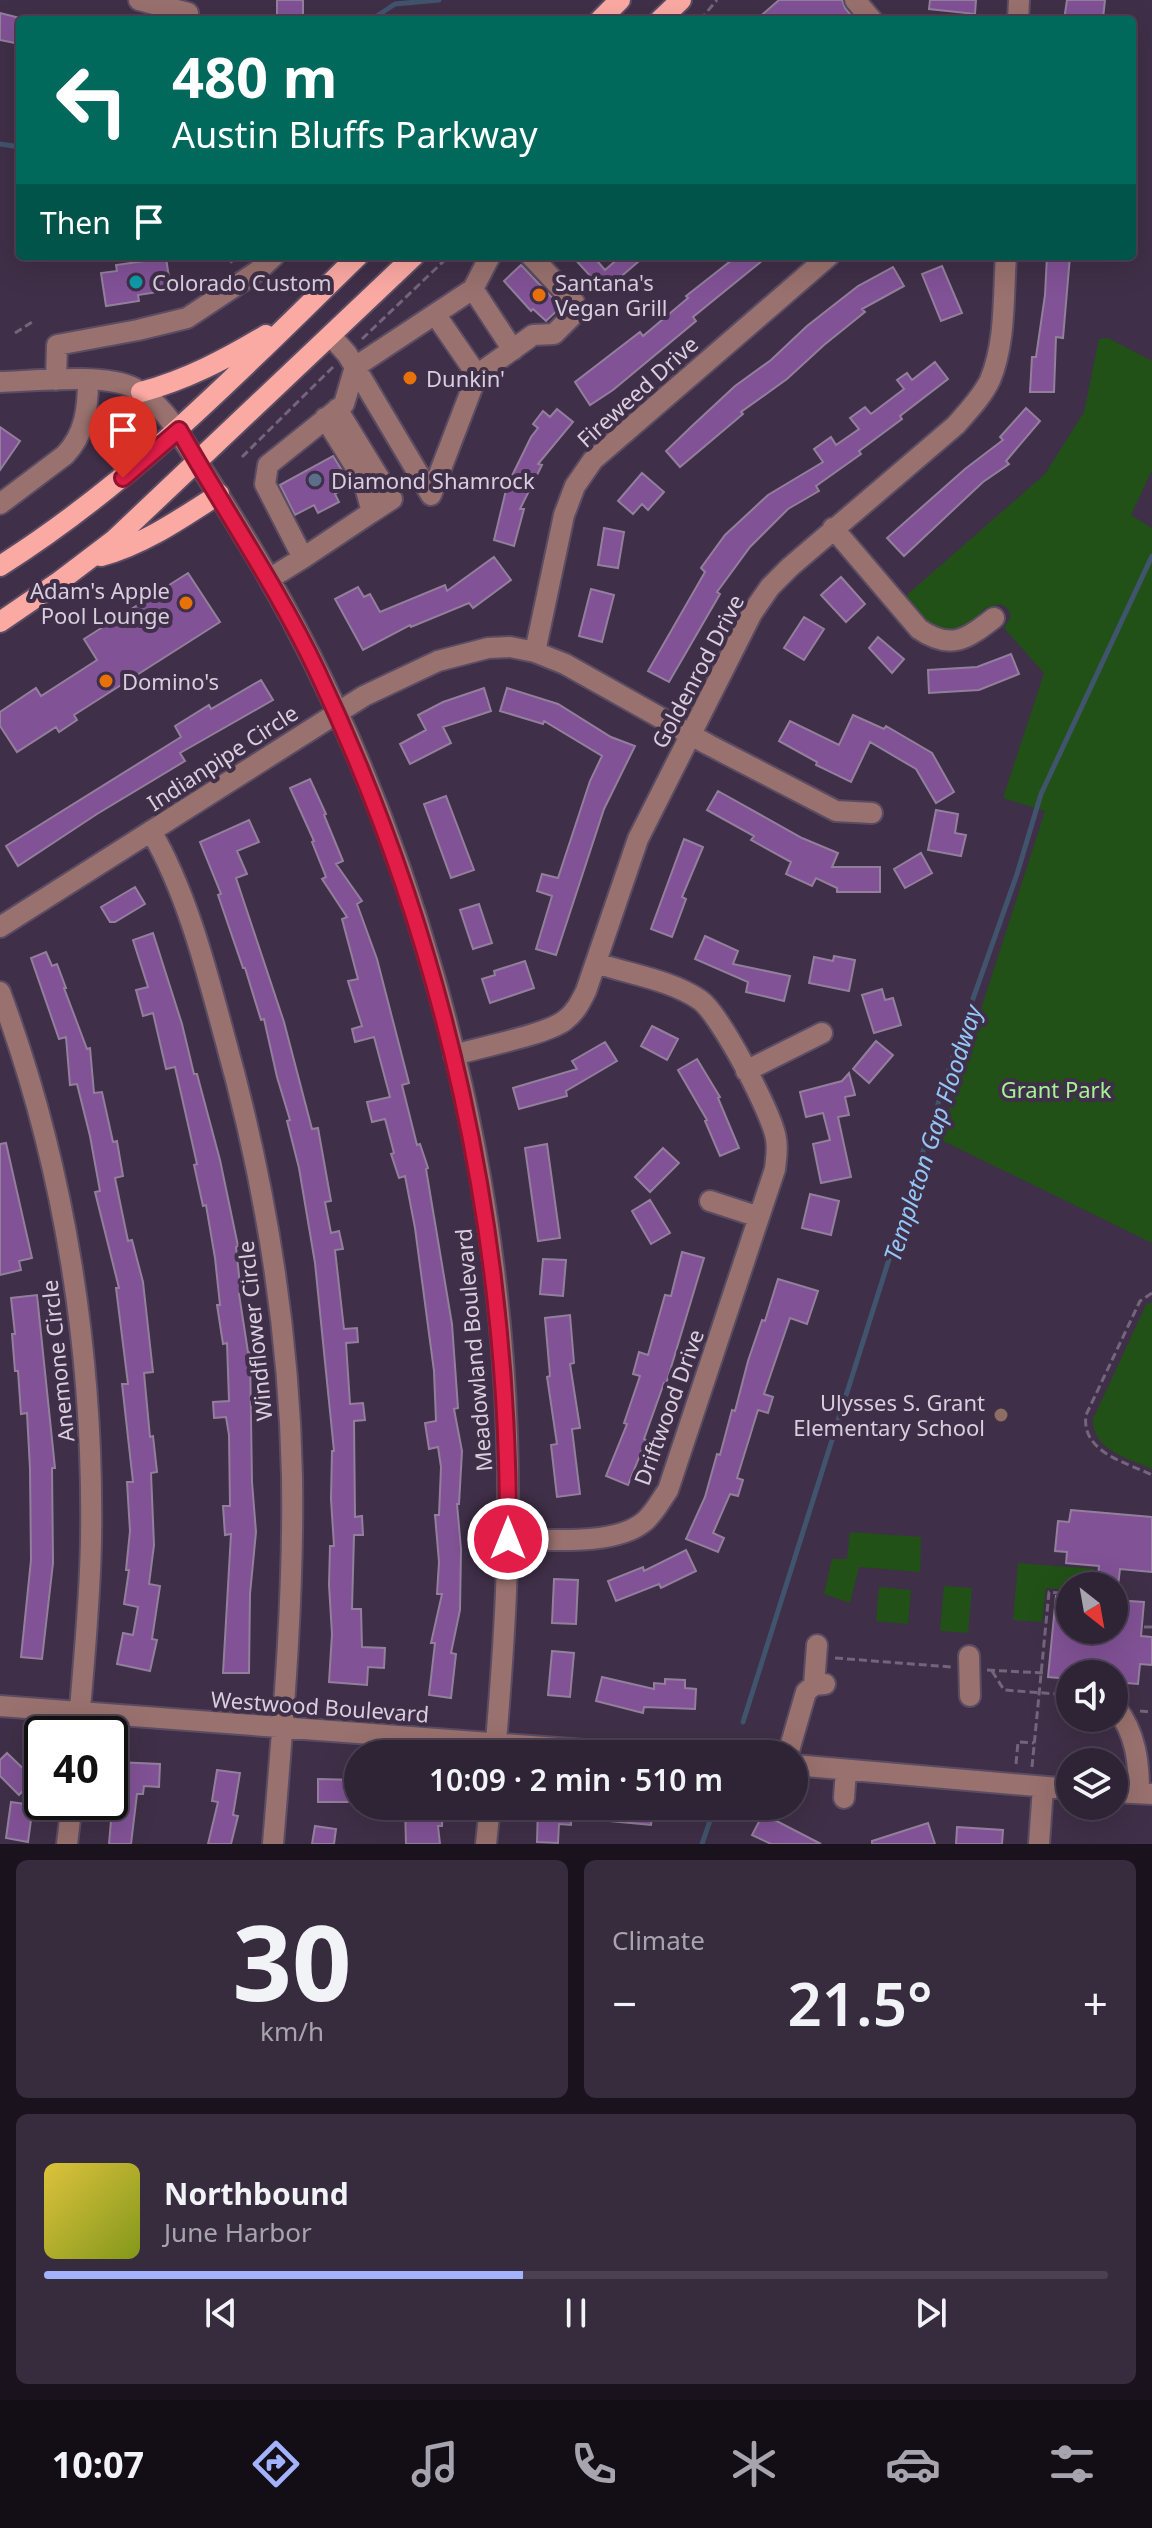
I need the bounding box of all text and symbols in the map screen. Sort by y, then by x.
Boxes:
text: 480 m [172,38,337,114]
icon: left [40,48,144,152]
text: Austin Bluffs Parkway [172,110,538,159]
icon: arrive [127,200,171,244]
text: Then [40,202,111,243]
place label: Colorado Custom [152,267,332,297]
place label: Santana's Vegan Grill [555,267,668,322]
marker: Colorado Custom [127,273,145,291]
marker: Santana's Vegan Grill [530,286,548,304]
street label: Fireweed Drive [570,329,704,453]
place label: Dunkin' [426,363,505,393]
marker: Dunkin' [401,369,419,387]
pin [89,396,157,478]
icon: arrive [101,408,145,452]
place label: Diamond Shamrock [331,465,535,495]
marker: Diamond Shamrock [306,471,324,489]
place label: Adam's Apple Pool Lounge [30,575,170,630]
street label: Goldenrod Drive [644,589,750,753]
marker: Adam's Apple Pool Lounge [177,594,195,612]
place label: Domino's [122,666,219,696]
marker: Domino's [97,672,115,690]
street label: Indianpipe Circle [141,697,303,817]
water label: Templeton Gap Floodway [875,999,990,1265]
park label: Grant Park [1001,1074,1112,1104]
street label: Meadowland Boulevard [447,1227,499,1473]
street label: Windflower Circle [230,1240,278,1422]
street label: Anemone Circle [34,1279,80,1443]
street label: Driftwood Drive [626,1325,710,1489]
place label: Ulysses S. Grant Elementary School [793,1387,985,1442]
marker: Ulysses S. Grant Elementary School [992,1406,1010,1424]
position arrow [466,1497,550,1581]
north arrow [1056,1572,1128,1644]
map controls [1056,1572,1128,1820]
button: sound [1056,1660,1128,1732]
street label: Westwood Boulevard [210,1683,430,1729]
speed limit sign: 40 [24,1716,128,1820]
button: layers [1056,1748,1128,1820]
text: 10:09 · 2 min · 510 m [429,1759,723,1800]
text: 30 [233,1890,351,2031]
text: Climate [612,1922,705,1958]
text: 21.5° [787,1962,933,2044]
text: − [612,1973,637,2033]
text: + [1083,1973,1108,2033]
text: km/h [260,2013,324,2049]
text: Northbound [164,2173,349,2214]
text: June Harbor [164,2214,312,2250]
icon: previous [199,2291,243,2335]
icon: pause [554,2291,598,2335]
icon: next [909,2291,953,2335]
icon: directions [248,2436,304,2492]
icon: music [407,2436,463,2492]
icon: phone [566,2436,622,2492]
icon: climate [726,2436,782,2492]
icon: car [885,2436,941,2492]
icon: filters [1044,2436,1100,2492]
text: 10:07 [52,2440,144,2489]

